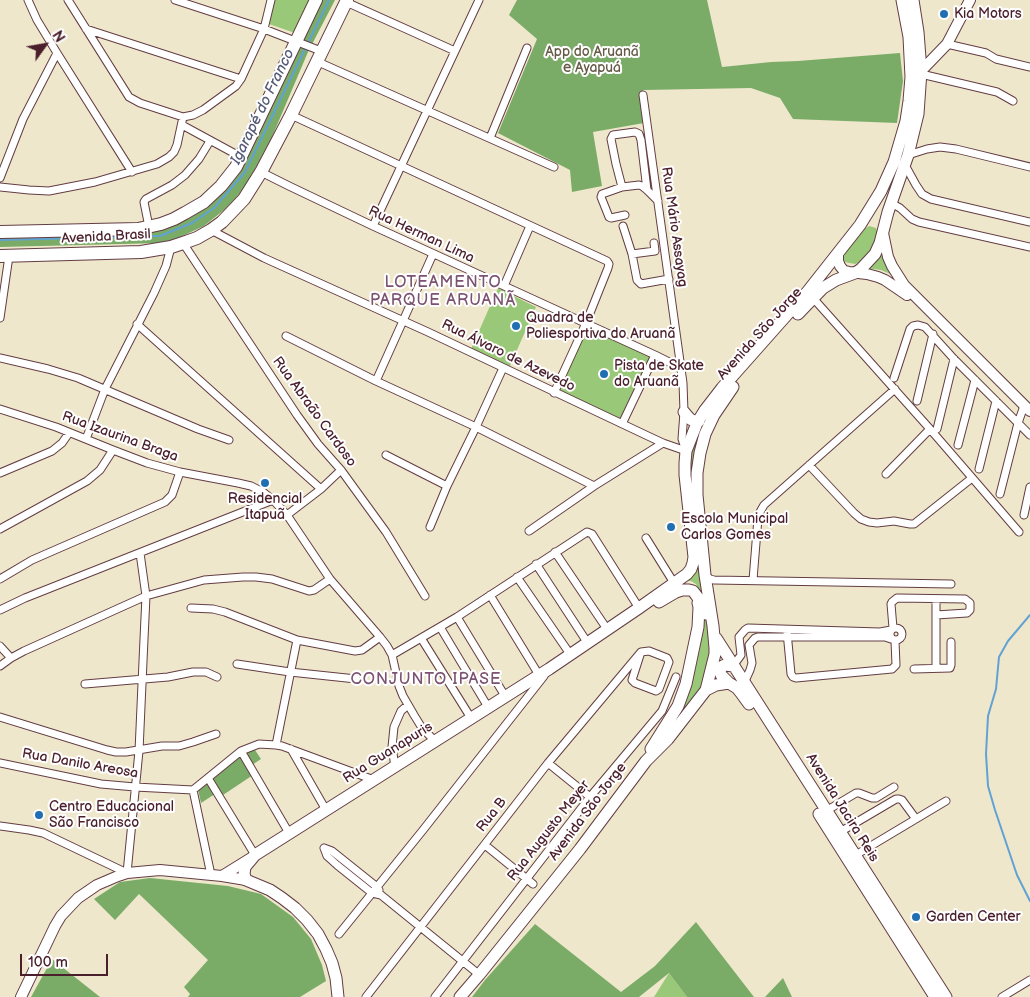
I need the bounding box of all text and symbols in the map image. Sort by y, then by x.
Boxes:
place label: Kia Motors [954,6,1022,22]
marker: Kia Motors [938,8,950,20]
north arrow [20,20,70,70]
text: N [48,28,68,46]
park label: App do Aruanã e Ayapuá [545,44,639,76]
water label: Igarapé do Franco [227,46,299,168]
street label: Rua Mário Assayag [657,166,691,288]
street label: Rua Herman Lima [365,203,477,267]
street label: Avenida Brasil [61,226,151,248]
district label: LOTEAMENTO PARQUE ARUANÃ [368,273,518,311]
street label: Avenida São Jorge [714,284,806,384]
place label: Quadra de Poliesportiva do Aruanã [526,310,675,342]
street label: Rua Álvaro de Azevedo [439,316,577,396]
marker: Quadra de Poliesportiva do Aruanã [510,320,522,332]
street label: Rua Abraão Cardoso [268,354,360,470]
place label: Pista de Skate do Aruanã [614,358,704,391]
marker: Pista de Skate do Aruanã [598,368,610,380]
street label: Rua Izaurina Braga [60,408,180,466]
marker: Residencial Itapuã [259,477,271,489]
place label: Residencial Itapuã [228,491,302,524]
place label: Escola Municipal Carlos Gomes [681,511,788,544]
marker: Escola Municipal Carlos Gomes [665,521,677,533]
district label: CONJUNTO IPASE [349,670,503,690]
street label: Rua Guanapuris [340,719,436,787]
street label: Rua Danilo Areosa [21,746,139,782]
street label: Avenida Jacira Reis [802,751,882,865]
street label: Avenida São Jorge [546,760,630,864]
street label: Rua Augusto Meyer [504,777,594,885]
street label: Rua B [473,794,511,836]
place label: Centro Educacional São Francisco [49,799,174,832]
marker: Centro Educacional São Francisco [33,809,45,821]
place label: Garden Center [926,909,1021,925]
marker: Garden Center [910,911,922,923]
scale bar [22,944,110,976]
text: 100 m [28,953,68,972]

